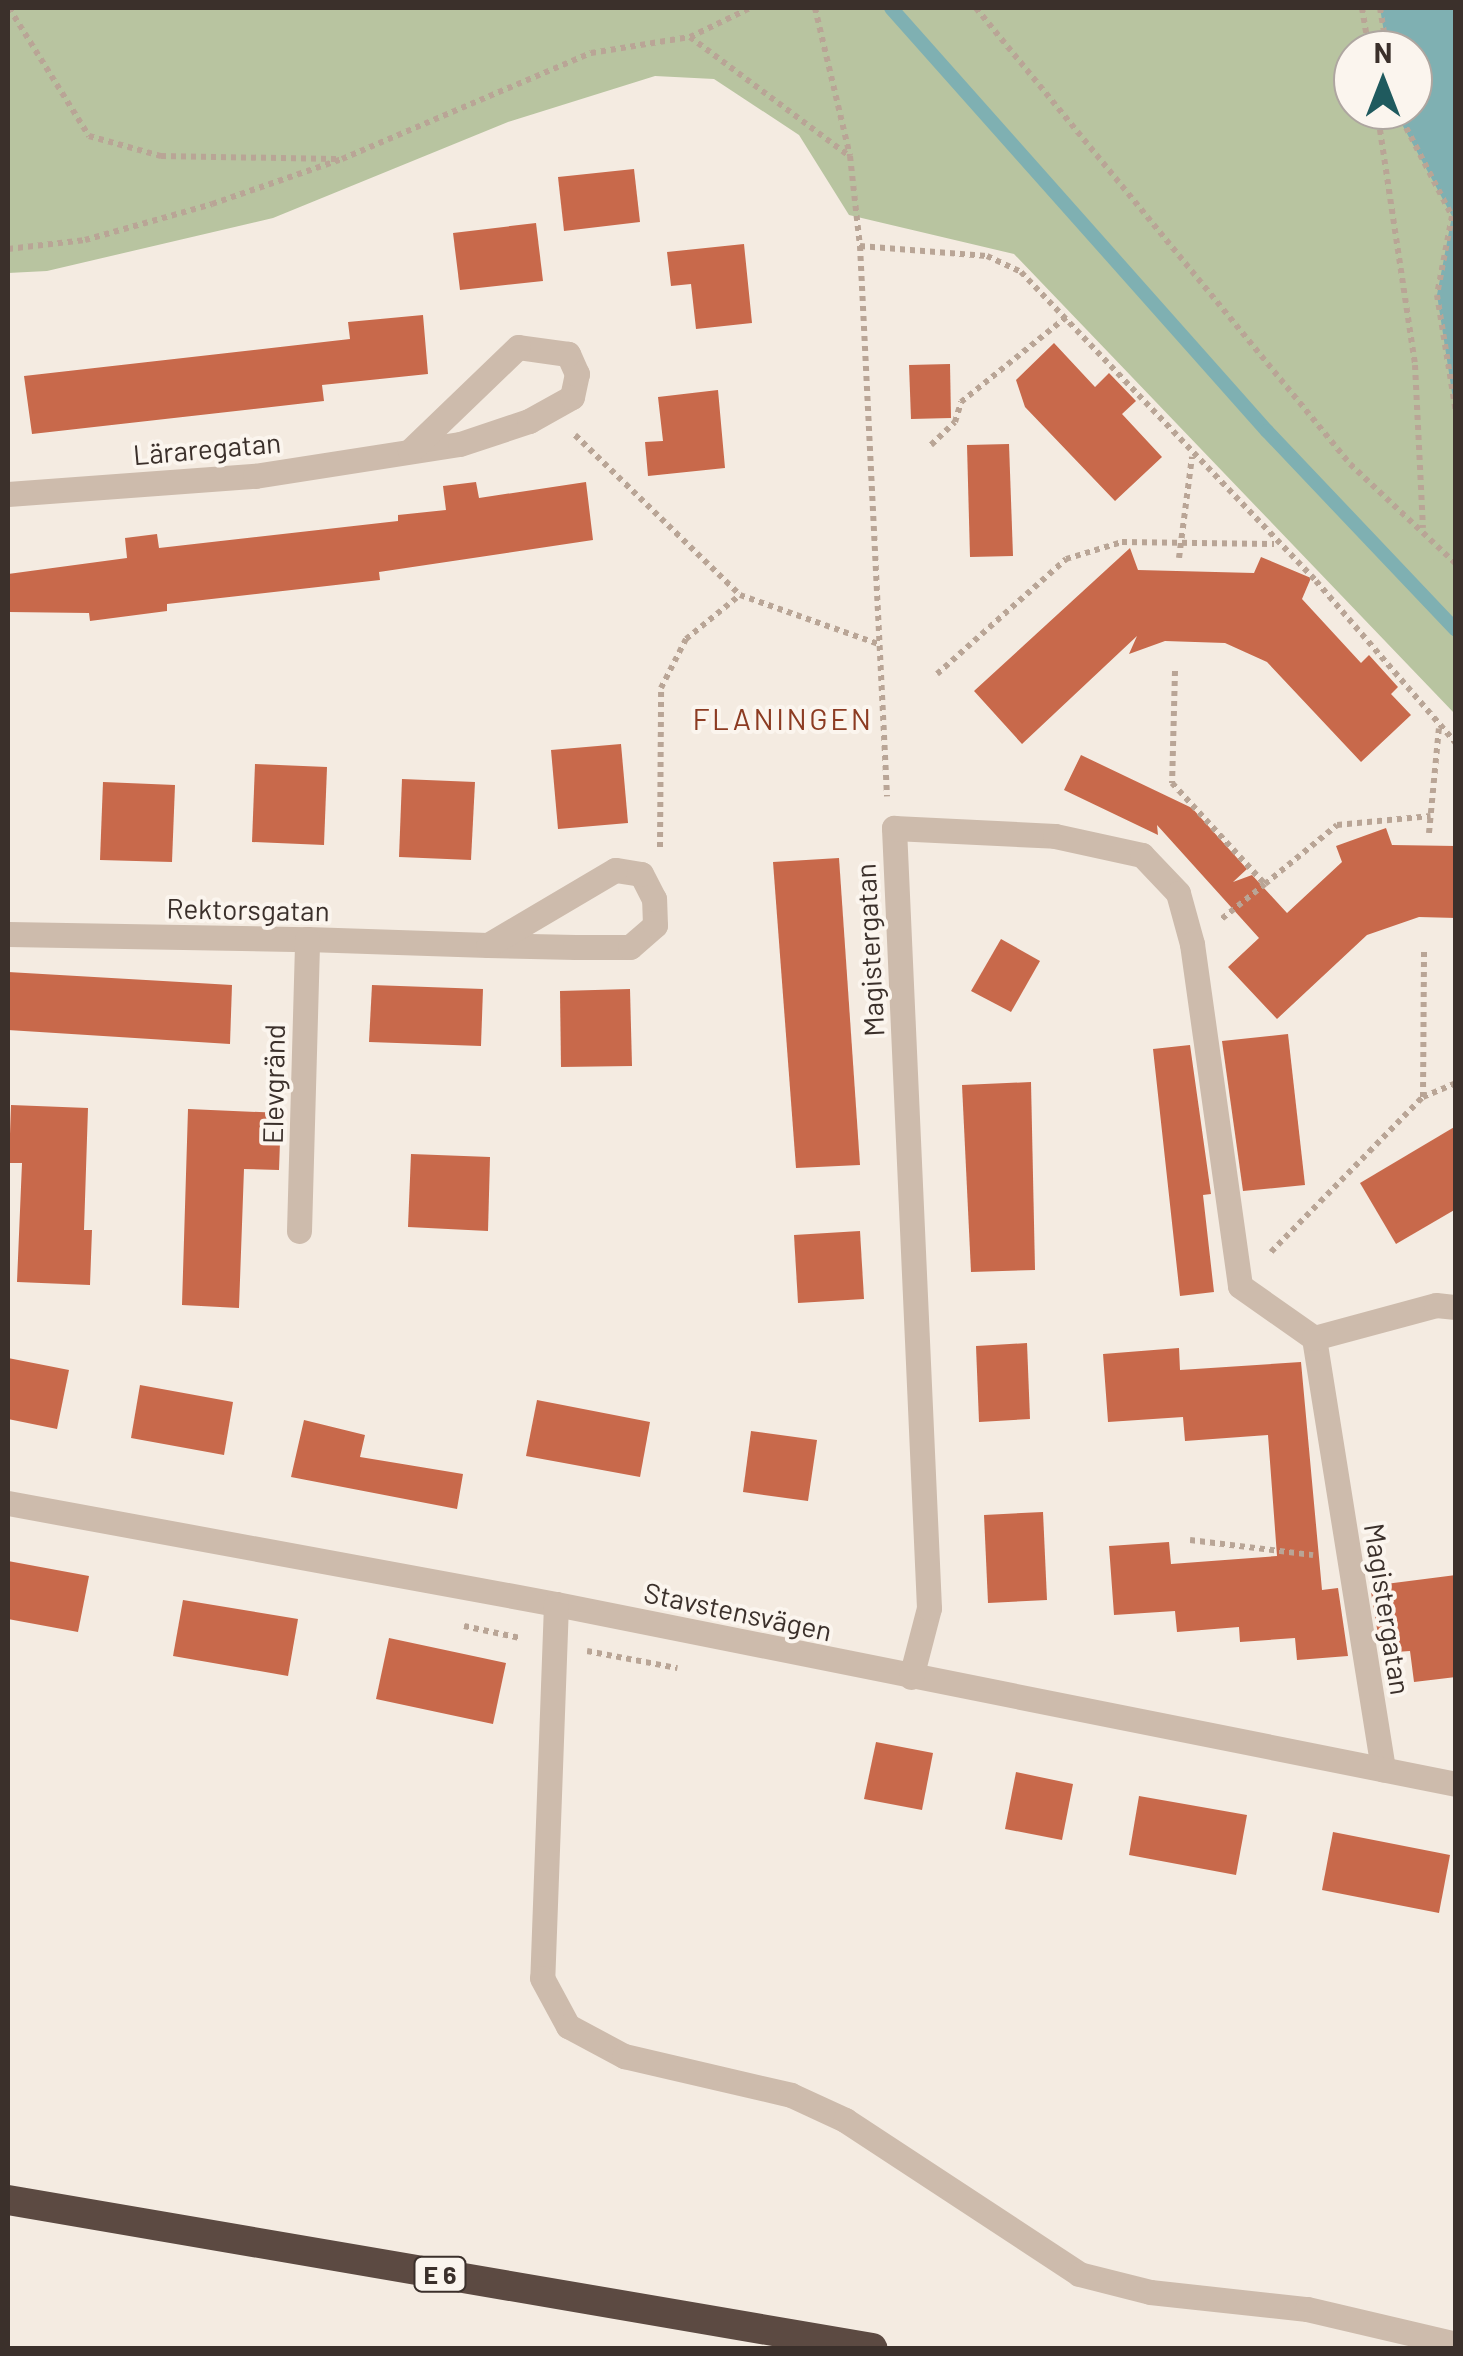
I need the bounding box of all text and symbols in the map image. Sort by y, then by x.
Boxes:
north arrow [1333,30,1433,130]
text: N [1374,35,1392,69]
street label: Läraregatan [132,425,282,471]
district label: FLANINGEN [692,700,874,736]
street label: Magistergatan [848,863,890,1037]
street label: Rektorsgatan [166,891,330,927]
street label: Elevgränd [255,1024,291,1144]
street label: Magistergatan [1358,1521,1418,1697]
street label: Stavstensvägen [641,1575,835,1647]
road number: E 6 [412,2254,468,2294]

